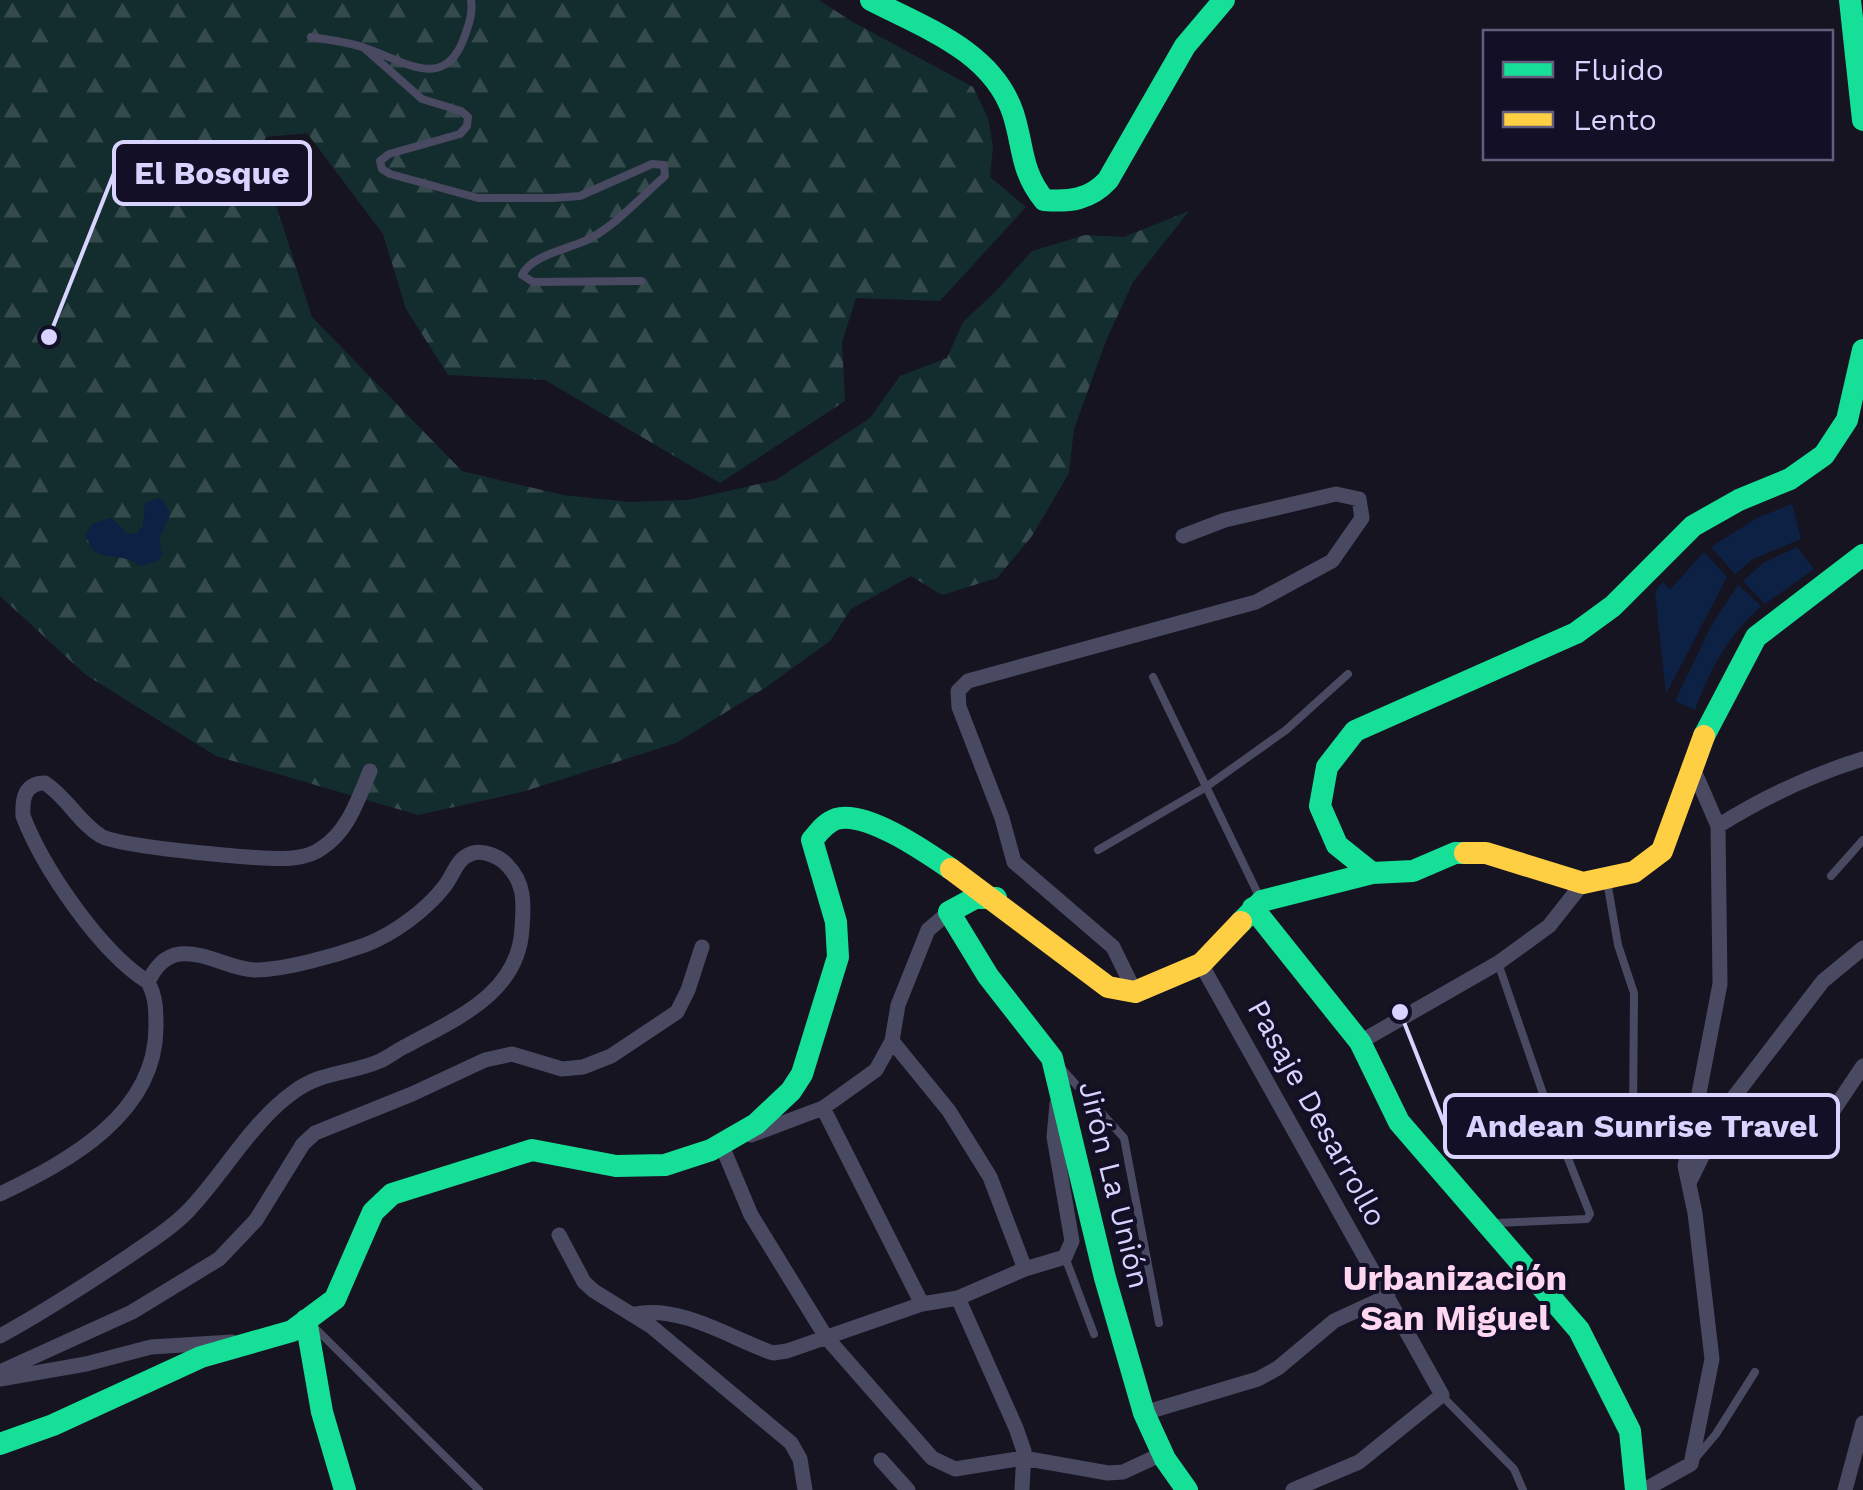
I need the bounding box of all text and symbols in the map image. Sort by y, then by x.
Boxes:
legend [1483,30,1833,160]
text: Fluido [1573,52,1664,87]
text: Lento [1573,102,1657,137]
callout: El Bosque [114,142,310,204]
text: El Bosque [134,154,290,192]
street label: Pasaje Desarrollo [1241,993,1394,1232]
street label: Jirón La Unión [1072,1078,1157,1292]
callout: Andean Sunrise Travel [1445,1095,1838,1157]
text: Andean Sunrise Travel [1466,1107,1819,1145]
district label: Urbanización San Miguel [1343,1257,1567,1339]

